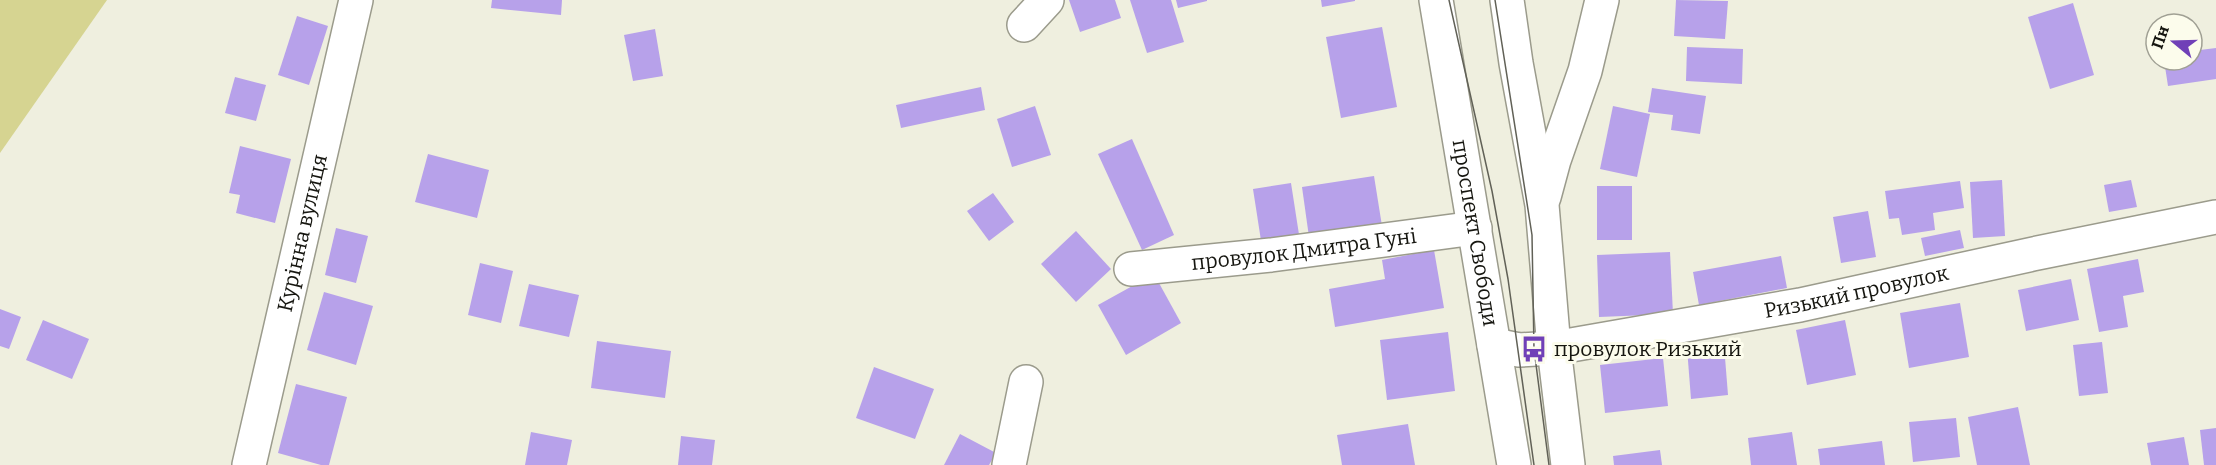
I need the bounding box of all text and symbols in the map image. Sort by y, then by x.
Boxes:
north arrow [2144,12,2204,72]
text: Пн [2148,23,2173,51]
street label: проспект Свободи [1447,137,1504,328]
street label: Курінна вулиця [272,152,333,314]
street label: провулок Дмитра Гуні [1190,223,1418,276]
street label: Ризький провулок [1762,260,1952,324]
bus stop icon: провулок Ризький [1519,334,1549,364]
place label: провулок Ризький [1554,336,1742,362]

